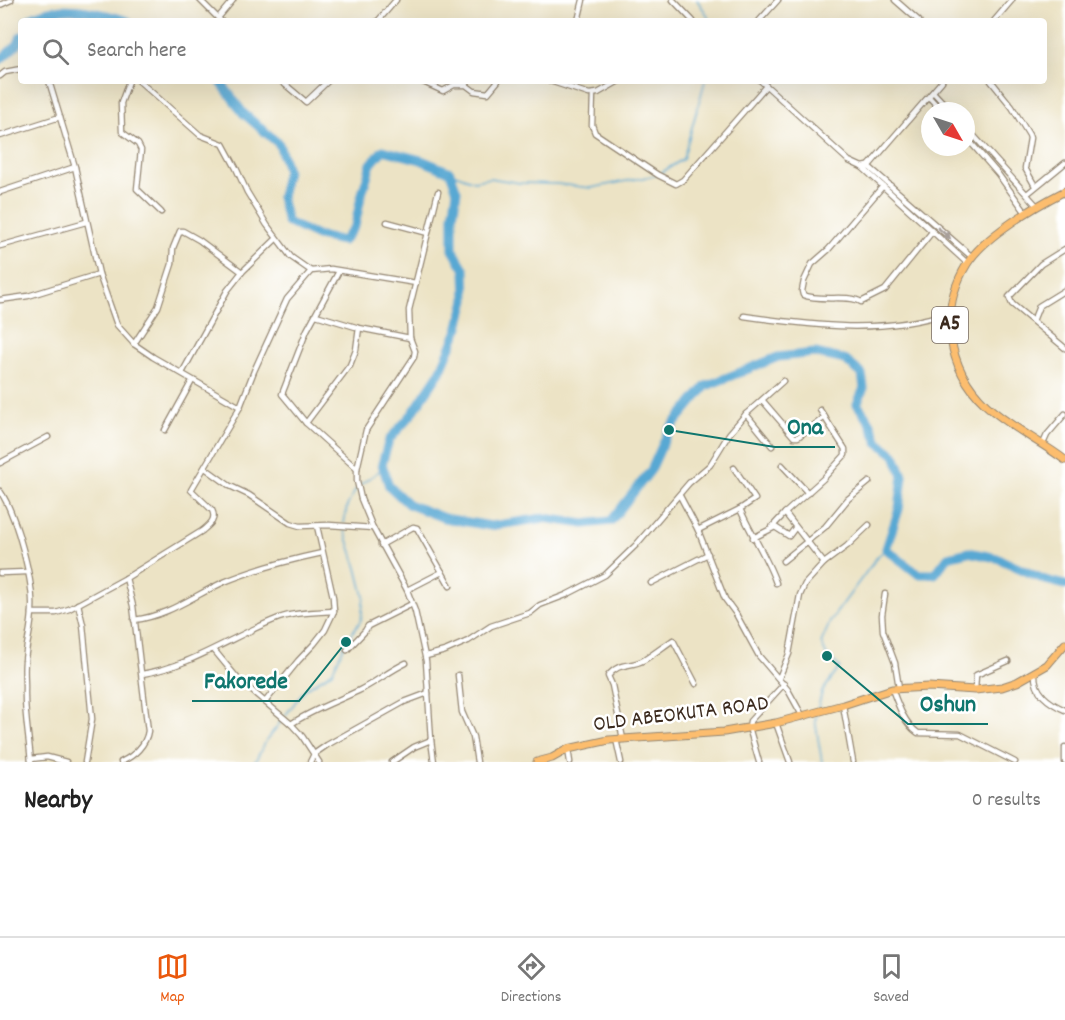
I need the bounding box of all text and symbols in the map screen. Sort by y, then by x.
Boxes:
search box [18,18,1047,84]
icon: search [39,35,72,68]
text: Search here [87,36,186,67]
north arrow [921,102,975,156]
one-way arrow [936,226,951,239]
road number: A5 [932,307,968,343]
callout: Ona [775,405,835,447]
text: Ona [787,412,824,446]
callout: Fakorede [192,659,299,701]
text: Fakorede [204,666,288,700]
callout: Oshun [908,682,988,724]
street label: OLD ABEOKUTA ROAD [592,689,770,741]
text: Oshun [920,689,976,723]
text: Nearby [24,783,92,820]
text: 0 results [972,787,1041,815]
tab: Map [156,950,189,1009]
tab: Directions [501,950,561,1009]
tab: Saved [873,950,909,1009]

